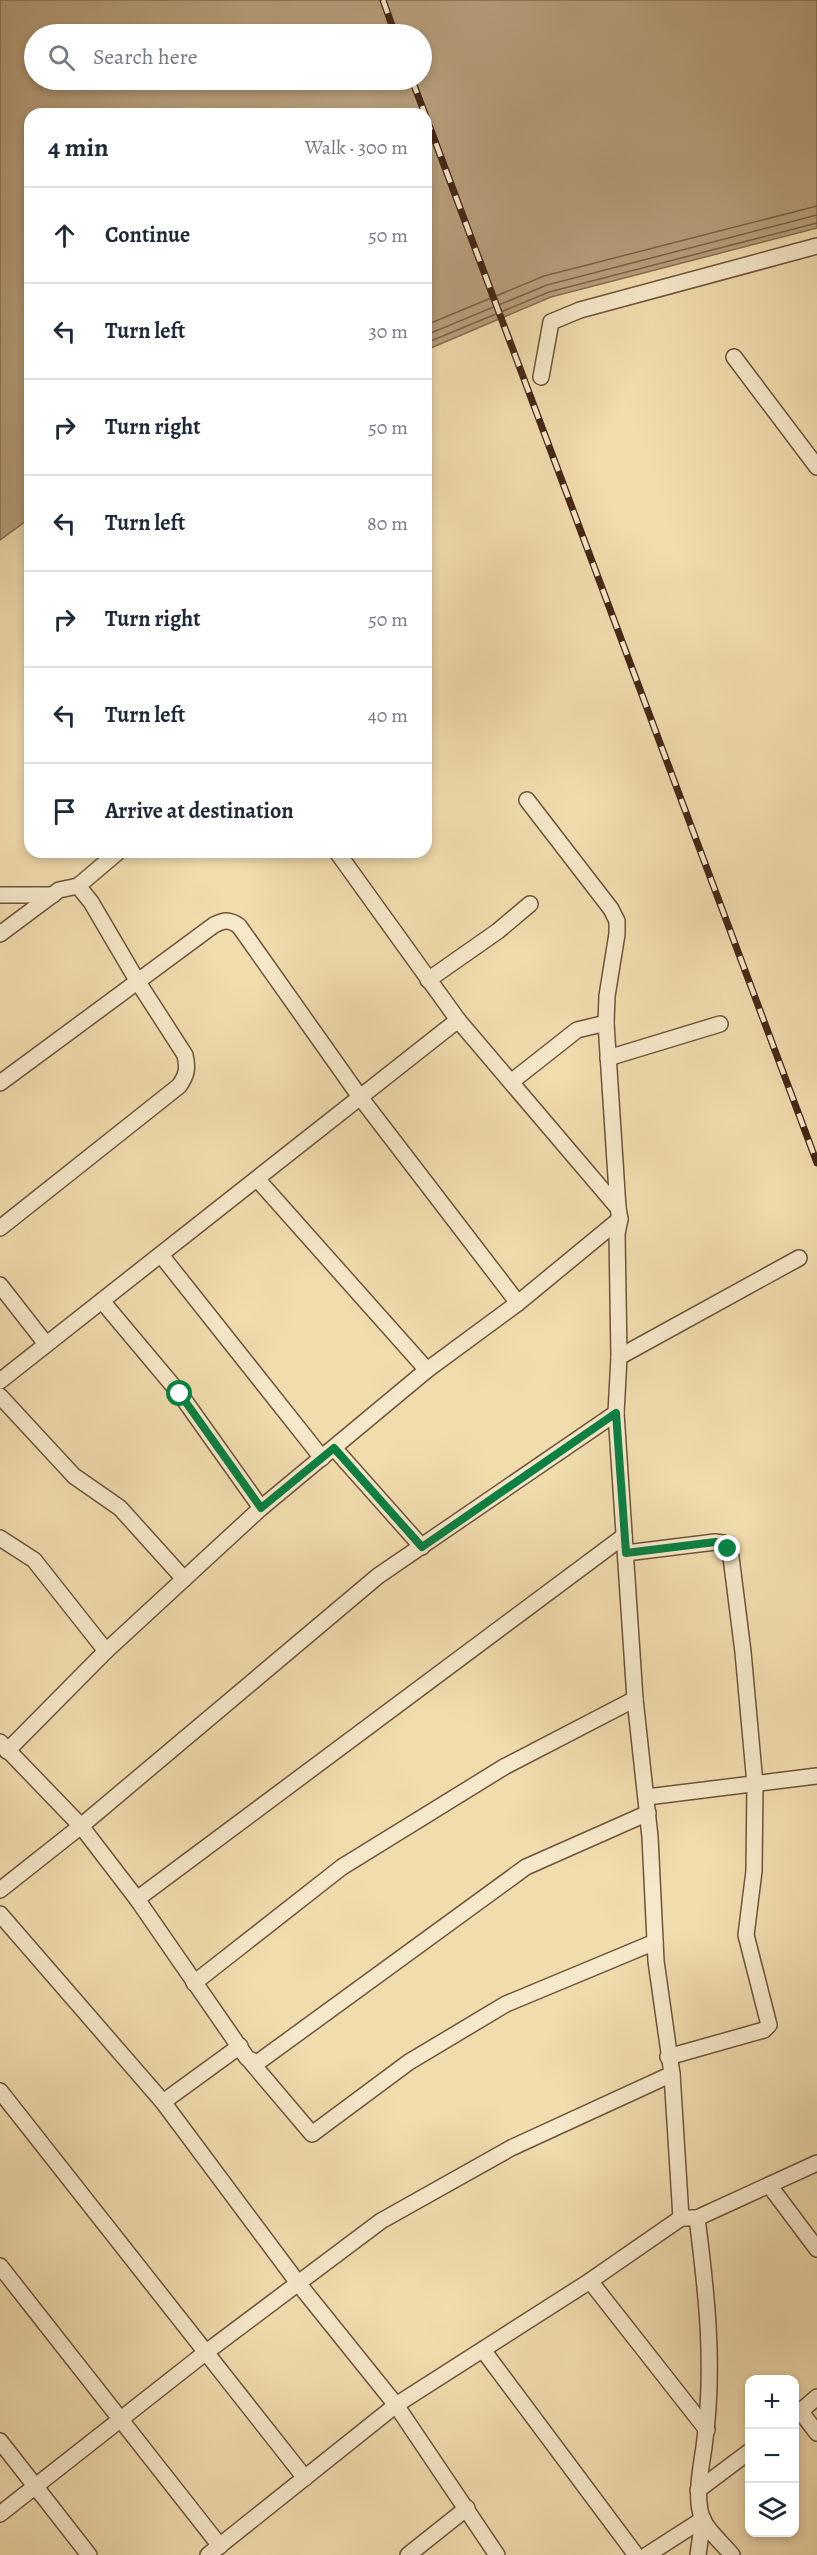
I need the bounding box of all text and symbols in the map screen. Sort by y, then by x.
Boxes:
search box [24,24,432,90]
icon: search [45,41,78,74]
text: Search here [93,42,198,72]
text: 4 min [48,130,109,165]
text: Walk · 300 m [305,134,408,161]
icon: ahead [48,219,81,252]
text: Continue [105,220,190,250]
text: 50 m [368,222,408,249]
icon: left [48,315,81,348]
text: Turn left [105,316,185,346]
text: 30 m [368,318,408,345]
icon: right [48,411,81,444]
text: Turn right [105,412,201,442]
text: 50 m [368,414,408,441]
icon: left [48,507,81,540]
text: Turn left [105,508,185,538]
text: 80 m [367,510,408,537]
icon: right [48,603,81,636]
text: Turn right [105,604,201,634]
text: 50 m [368,606,408,633]
icon: left [48,699,81,732]
text: Turn left [105,700,185,730]
text: 40 m [368,702,408,729]
icon: arrive [48,795,81,828]
text: Arrive at destination [105,796,294,826]
route start [166,1380,192,1406]
route end [714,1535,740,1561]
map controls [745,2375,799,2537]
button: + [745,2375,799,2429]
button: − [745,2429,799,2483]
button: layers [745,2483,799,2537]

